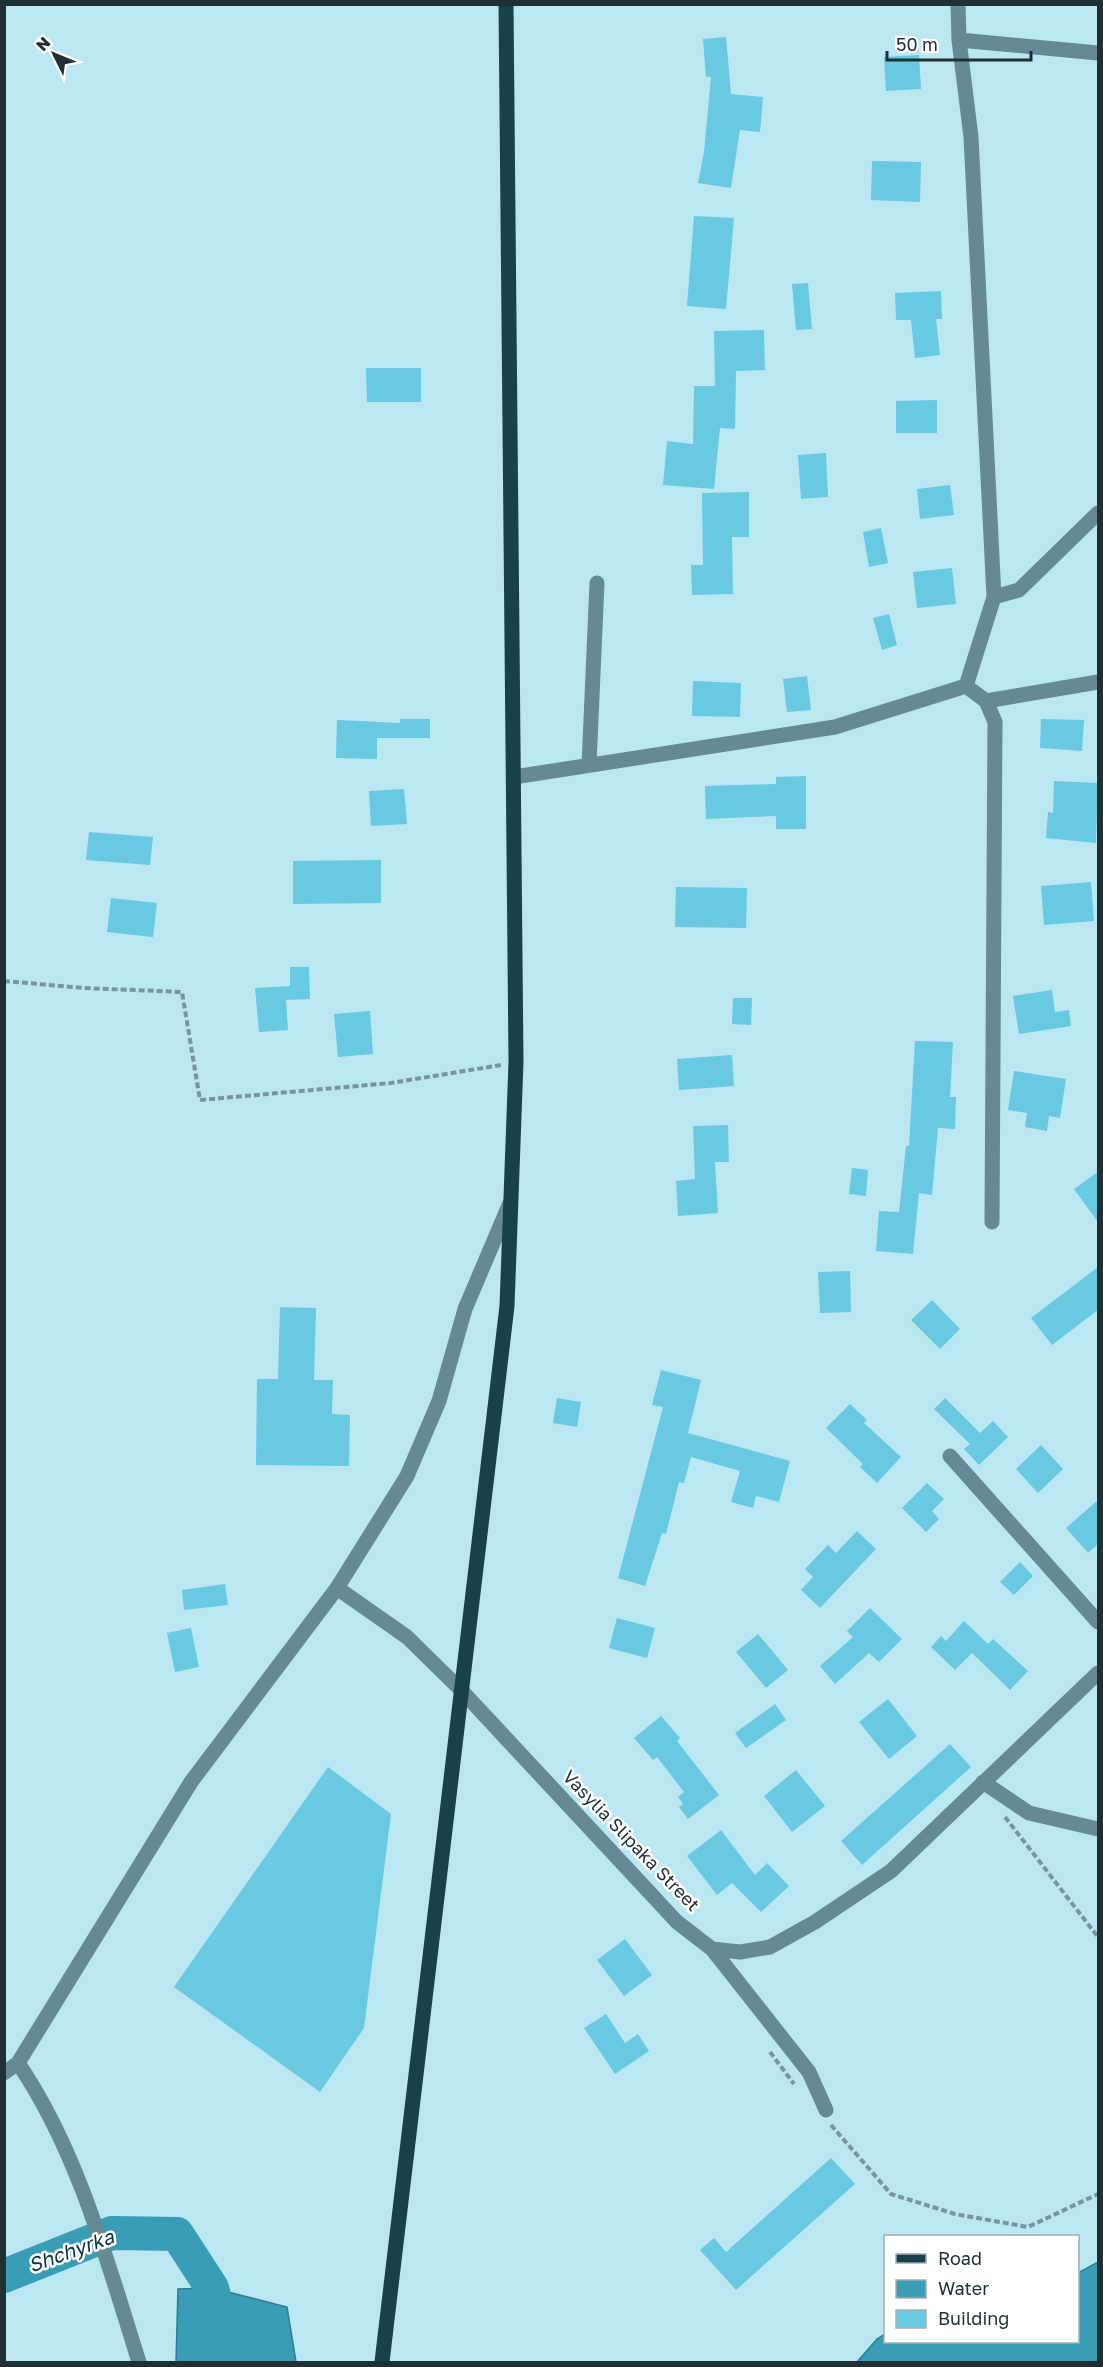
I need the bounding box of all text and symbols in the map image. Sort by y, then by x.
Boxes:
north arrow [24,24,84,84]
scale bar [887,24,1031,62]
text: N [32,32,54,55]
text: 50 m [896,33,938,55]
street label: Vasylia Slipaka Street [559,1765,705,1915]
water label: Shchyrka [25,2223,118,2278]
legend [884,2235,1079,2343]
text: Road [938,2247,982,2269]
text: Water [938,2277,989,2299]
text: Building [938,2307,1009,2329]

